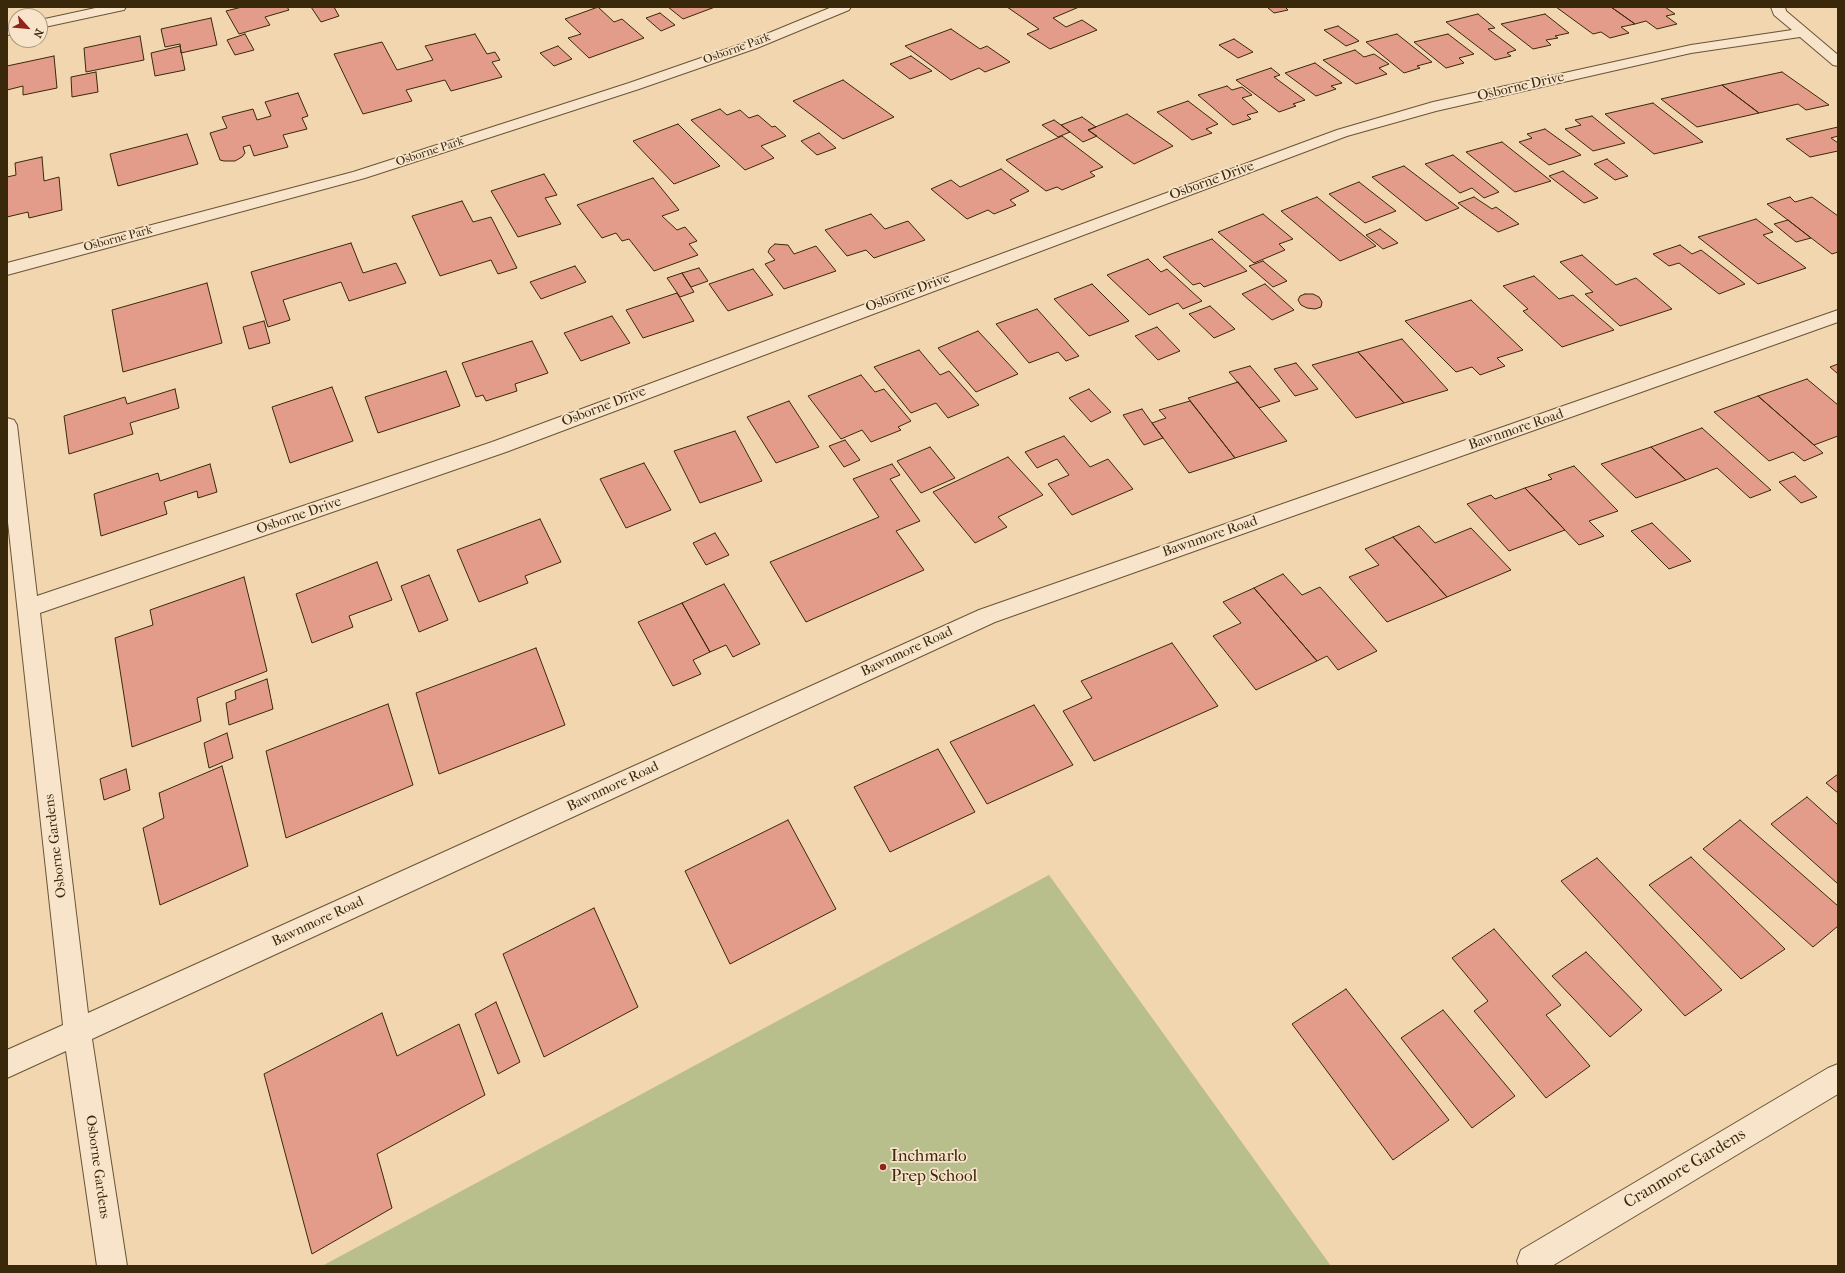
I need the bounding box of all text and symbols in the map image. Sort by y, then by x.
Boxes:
north arrow [8,8,48,48]
text: N [31,27,46,40]
street label: Osborne Park [701,30,773,68]
street label: Osborne Drive [1476,69,1566,105]
street label: Osborne Park [394,134,466,170]
street label: Osborne Drive [1167,158,1257,204]
street label: Osborne Park [82,223,154,255]
street label: Osborne Drive [863,270,953,316]
street label: Osborne Drive [560,383,648,431]
street label: Bawnmore Road [1466,406,1566,454]
street label: Osborne Drive [254,494,344,538]
street label: Bawnmore Road [1160,513,1260,561]
street label: Bawnmore Road [858,623,956,681]
street label: Bawnmore Road [564,758,662,816]
street label: Osborne Gardens [41,793,71,899]
street label: Bawnmore Road [269,893,367,951]
street label: Osborne Gardens [81,1114,113,1220]
street label: Cranmore Gardens [1620,1125,1750,1213]
place label: Inchmarlo Prep School [891,1147,977,1187]
marker: Inchmarlo Prep School [878,1162,888,1172]

